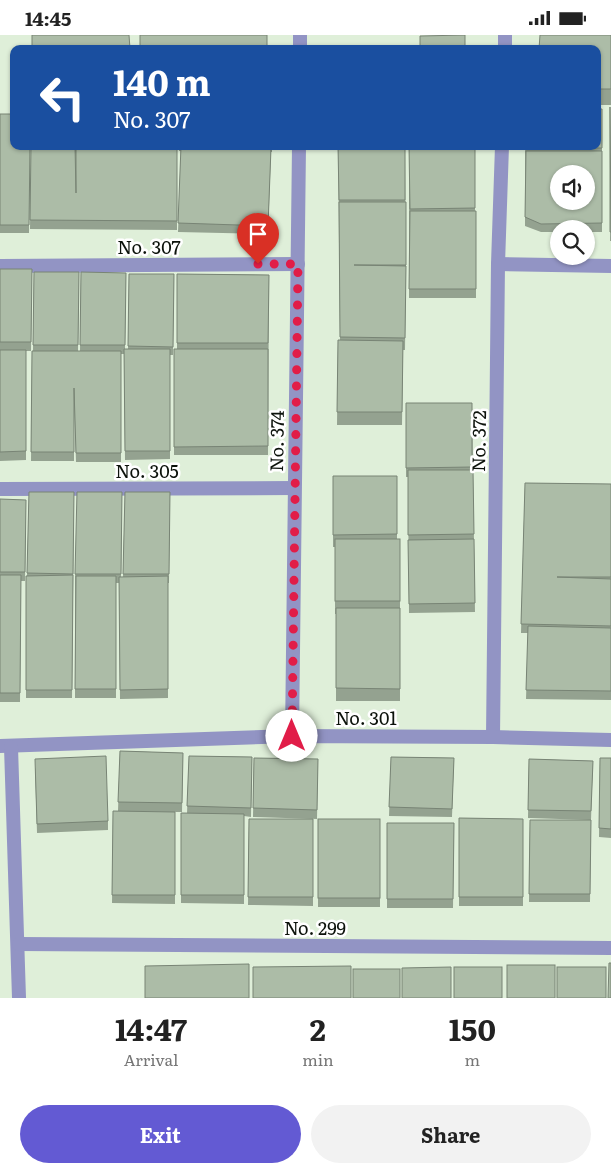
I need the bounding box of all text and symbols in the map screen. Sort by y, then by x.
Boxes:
text: 14:45 [25,4,71,32]
text: 140 m [113,55,211,107]
icon: left [30,65,95,130]
text: No. 307 [113,102,190,135]
map controls [550,165,595,265]
button: sound [550,165,595,210]
pin [237,213,279,264]
icon: arrive [244,220,272,248]
button: search [550,220,595,265]
street label: No. 307 [117,233,181,260]
street label: No. 374 [262,410,290,472]
street label: No. 372 [464,410,492,472]
street label: No. 305 [115,457,179,484]
street label: No. 301 [335,704,397,731]
position arrow [265,709,317,761]
street label: No. 299 [284,914,346,941]
text: 14:47 [115,1006,187,1050]
text: 2 [310,1006,326,1050]
text: 150 [449,1006,496,1050]
text: Arrival [124,1047,178,1071]
text: min [302,1047,334,1071]
text: m [465,1047,480,1071]
button: Exit [20,1105,301,1163]
button: Share [311,1105,591,1163]

